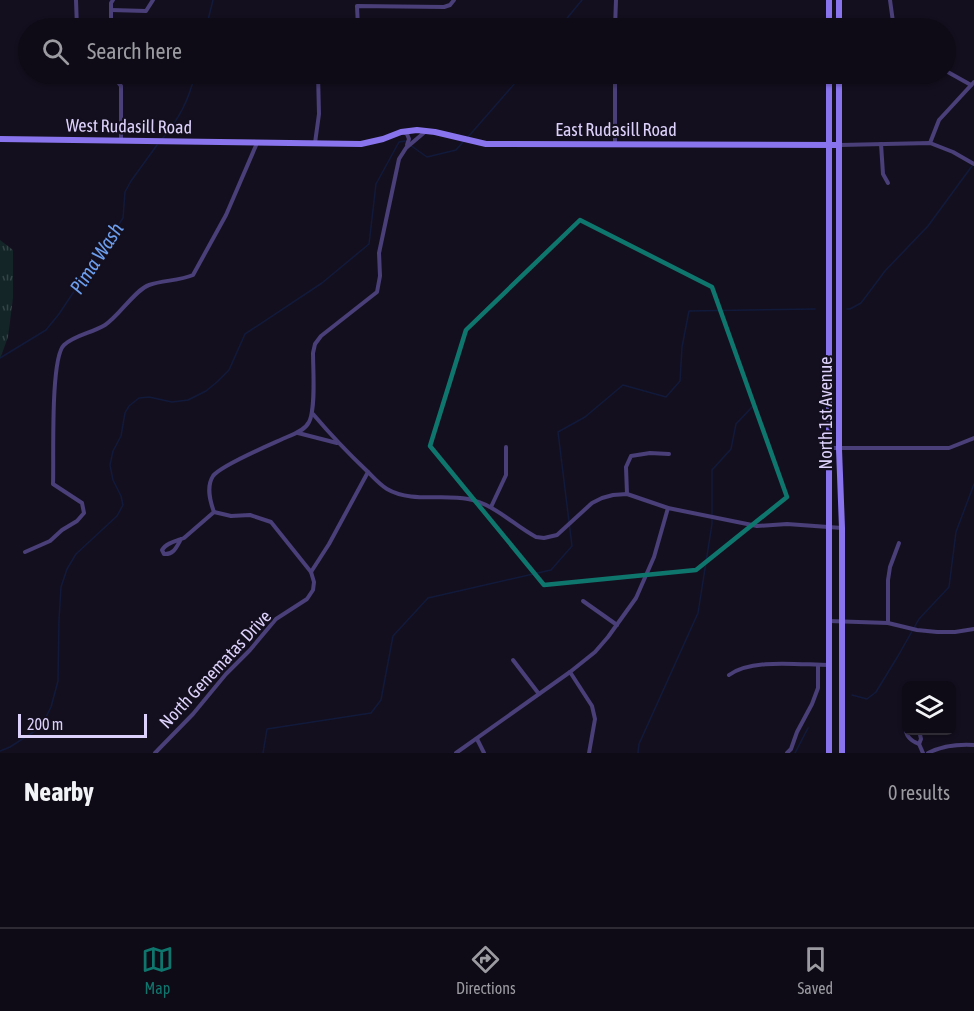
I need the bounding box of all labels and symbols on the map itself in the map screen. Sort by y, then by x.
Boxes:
street label: West Rudasill Road [66,114,192,138]
street label: East Rudasill Road [555,119,677,140]
water label: Pima Wash [64,218,128,298]
street label: North 1st Avenue [815,357,836,469]
street label: North Genematas Drive [155,606,275,732]
scale bar [18,711,147,738]

